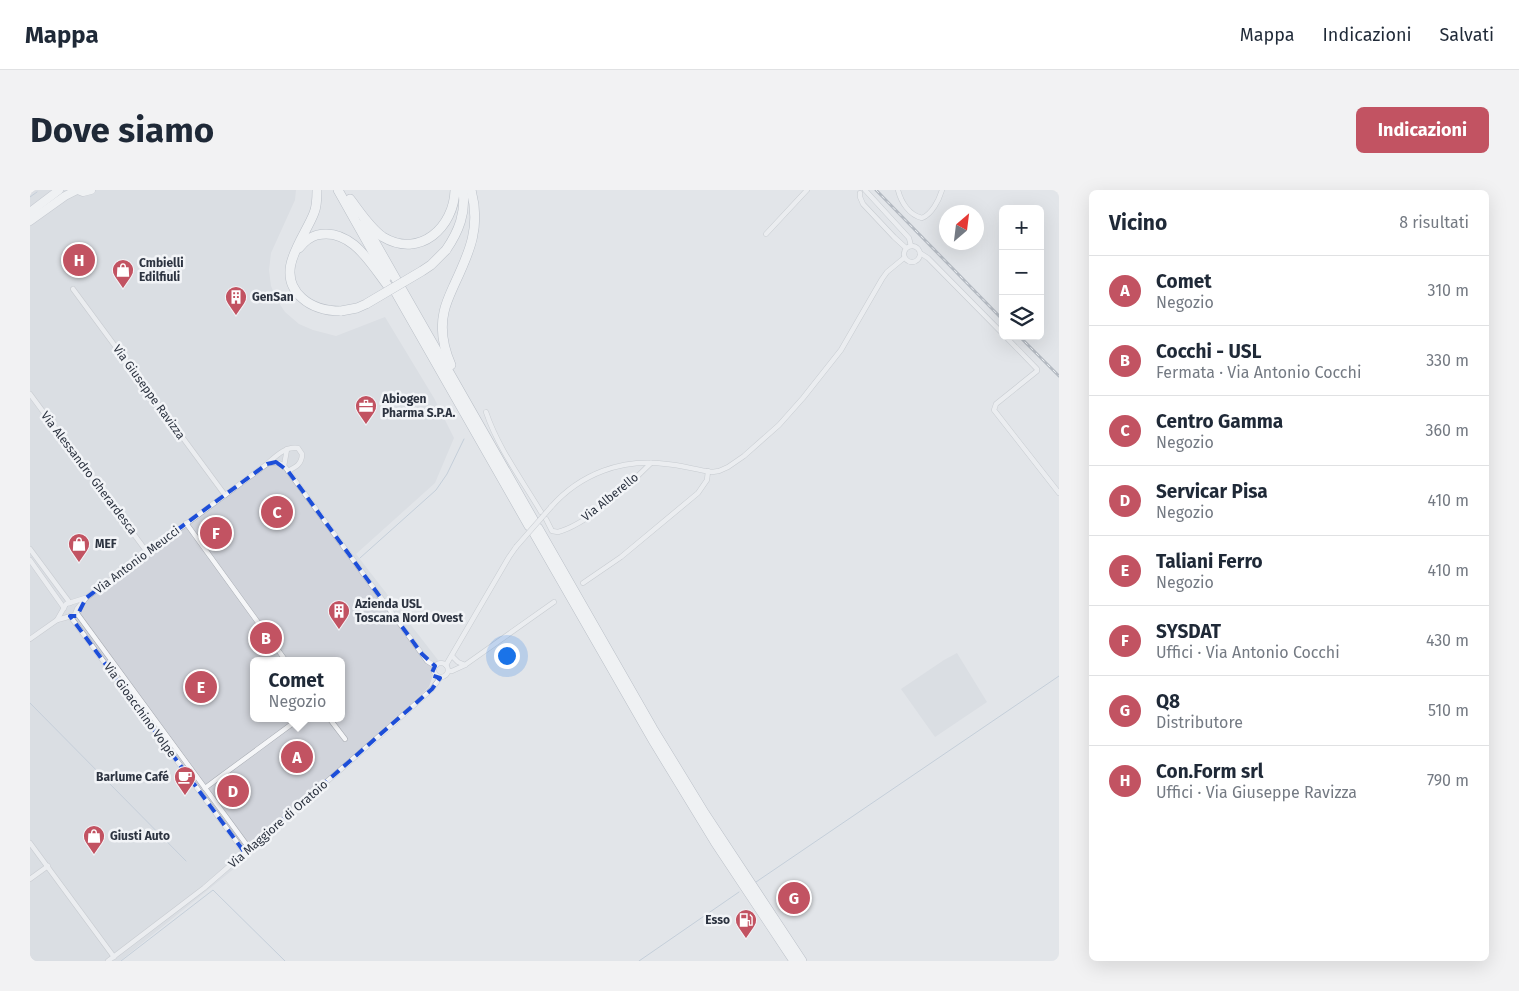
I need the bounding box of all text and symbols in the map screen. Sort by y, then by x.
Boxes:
text: Mappa [25,21,99,49]
text: Mappa [1240,24,1295,46]
text: Indicazioni [1323,24,1412,46]
text: Salvati [1440,24,1494,46]
button: Indicazioni [1356,107,1489,153]
text: Dove siamo [30,109,214,151]
north arrow [939,205,984,250]
map controls [999,205,1044,340]
button: + [999,205,1044,250]
text: Vicino [1109,210,1167,236]
text: 8 risultati [1399,213,1469,232]
pin: H [63,241,95,279]
button: − [999,250,1044,295]
place label: Cmbielli Edilfiuli [139,256,184,284]
shop icon: Cmbielli Edilfiuli [111,258,135,289]
text: Comet [1156,270,1212,293]
text: A [1120,281,1130,300]
text: 310 m [1428,281,1469,300]
building icon: GenSan [224,285,248,316]
place label: GenSan [252,290,294,304]
text: Negozio [1156,293,1214,312]
button: layers [999,295,1044,340]
text: Cocchi - USL [1156,340,1261,363]
street label: Via Giuseppe Ravizza [110,342,188,442]
text: B [1120,351,1130,370]
text: 330 m [1426,351,1469,370]
text: Fermata · Via Antonio Cocchi [1156,363,1361,382]
place label: Abiogen Pharma S.P.A. [381,392,455,420]
office icon: Abiogen Pharma S.P.A. [354,394,378,425]
street label: Via Alessandro Gherardesca [38,409,140,537]
text: Centro Gamma [1156,410,1283,433]
text: C [1120,421,1130,440]
text: 360 m [1426,421,1469,440]
text: Negozio [1156,433,1214,452]
street label: Via Alberello [579,470,641,524]
text: Servicar Pisa [1156,480,1268,503]
text: D [1120,491,1130,510]
text: 410 m [1428,491,1469,510]
pin: C [261,493,293,531]
text: Negozio [1156,503,1214,522]
pin: F [200,514,232,552]
street label: Via Antonio Meucci [92,523,182,597]
shop icon: MEF [67,532,91,563]
place label: MEF [95,537,117,551]
text: Taliani Ferro [1156,550,1263,573]
text: E [1121,561,1129,580]
text: 410 m [1428,561,1469,580]
text: Negozio [1156,573,1214,592]
place label: Azienda USL Toscana Nord Ovest [354,597,463,625]
building icon: Azienda USL Toscana Nord Ovest [327,599,351,630]
pin: B [250,619,282,657]
text: SYSDAT [1156,620,1221,643]
text: F [1121,631,1129,650]
text: 430 m [1426,631,1469,650]
your location [494,643,520,669]
text: Uffici · Via Antonio Cocchi [1156,643,1340,662]
popup [250,657,345,722]
street label: Via Gioacchino Volpe [101,660,179,760]
pin: E [185,668,217,706]
text: Comet [269,669,324,692]
text: Q8 [1156,690,1180,713]
text: Negozio [269,692,326,711]
text: G [1120,701,1130,720]
text: 510 m [1428,701,1469,720]
text: Distributore [1156,713,1243,732]
pin: A [281,738,313,776]
text: Con.Form srl [1156,760,1263,783]
cafe icon: Barlume Café [173,765,197,796]
place label: Barlume Café [96,770,169,784]
text: H [1120,771,1130,790]
text: 790 m [1427,771,1469,790]
pin: D [217,772,249,810]
street label: Via Maggiore di Oratoio [226,777,330,871]
text: Uffici · Via Giuseppe Ravizza [1156,783,1357,802]
shop icon: Giusti Auto [82,824,106,855]
place label: Giusti Auto [110,829,170,843]
pin: G [778,879,810,917]
fuel station icon: Esso [734,908,758,939]
place label: Esso [705,913,730,927]

